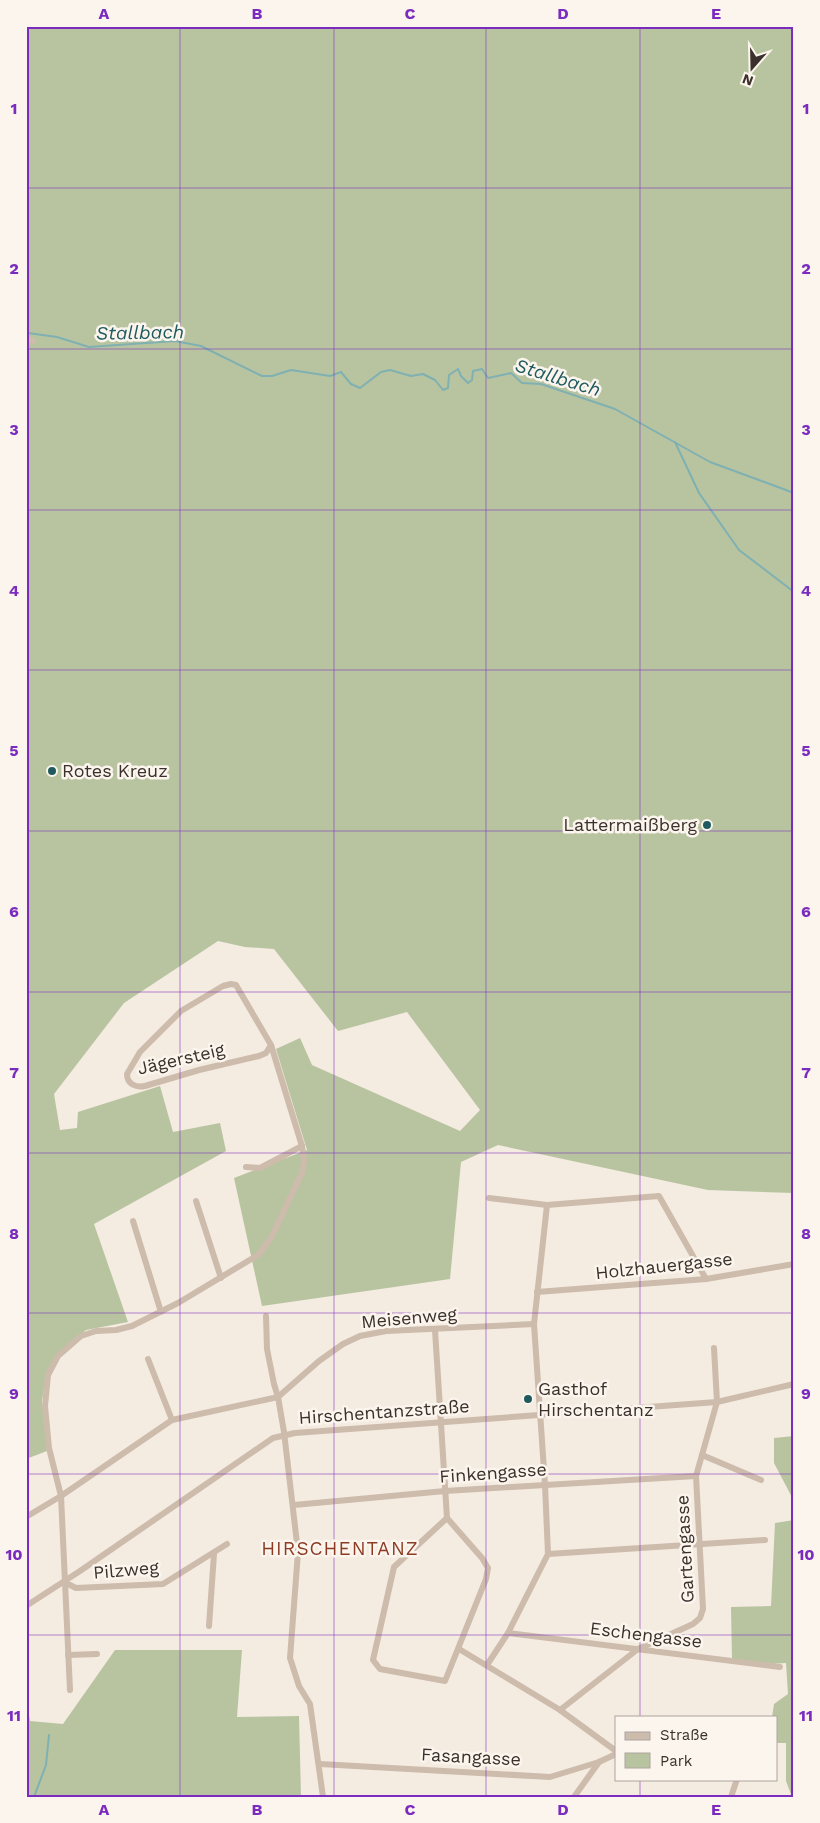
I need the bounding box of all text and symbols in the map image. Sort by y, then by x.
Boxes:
text: A [99,4,110,23]
text: B [252,4,263,23]
text: C [405,4,416,23]
text: D [557,4,569,23]
text: E [711,4,721,23]
north arrow [728,42,778,92]
text: N [740,71,755,90]
text: 1 [11,99,17,118]
text: 1 [803,99,809,118]
text: 2 [9,259,19,278]
text: 2 [801,259,811,278]
water label: Stallbach [96,320,184,345]
water label: Stallbach [512,354,603,401]
text: 3 [9,420,19,439]
text: 3 [801,420,811,439]
text: 4 [9,581,19,600]
text: 4 [801,581,811,600]
text: 5 [9,741,19,760]
text: 5 [801,741,811,760]
place label: Rotes Kreuz [62,760,168,781]
marker: Rotes Kreuz [46,765,58,777]
place label: Lattermaißberg [563,814,697,835]
marker: Lattermaißberg [701,819,713,831]
text: 6 [9,902,19,921]
text: 6 [801,902,811,921]
street label: Jägersteig [135,1038,227,1079]
text: 7 [9,1063,19,1082]
text: 7 [801,1063,811,1082]
text: 8 [9,1224,19,1243]
text: 8 [801,1224,811,1243]
street label: Holzhauergasse [594,1248,734,1283]
street label: Meisenweg [360,1303,458,1332]
place label: Gasthof Hirschentanz [538,1378,654,1420]
text: 9 [9,1384,19,1403]
text: 9 [801,1384,811,1403]
marker: Gasthof Hirschentanz [522,1393,534,1405]
street label: Hirschentanzstraße [298,1395,470,1428]
street label: Finkengasse [439,1458,547,1487]
street label: Gartengasse [671,1494,698,1604]
district label: HIRSCHENTANZ [261,1537,419,1560]
text: 10 [5,1545,23,1564]
text: 10 [797,1545,815,1564]
street label: Pilzweg [92,1556,160,1583]
street label: Eschengasse [589,1617,703,1652]
text: 11 [7,1706,21,1725]
text: 11 [799,1706,813,1725]
legend [615,1716,778,1780]
text: Straße [660,1726,708,1744]
street label: Fasangasse [420,1743,522,1770]
text: Park [660,1752,693,1770]
text: A [99,1800,110,1819]
text: B [252,1800,263,1819]
text: C [405,1800,416,1819]
text: D [557,1800,569,1819]
text: E [711,1800,721,1819]

